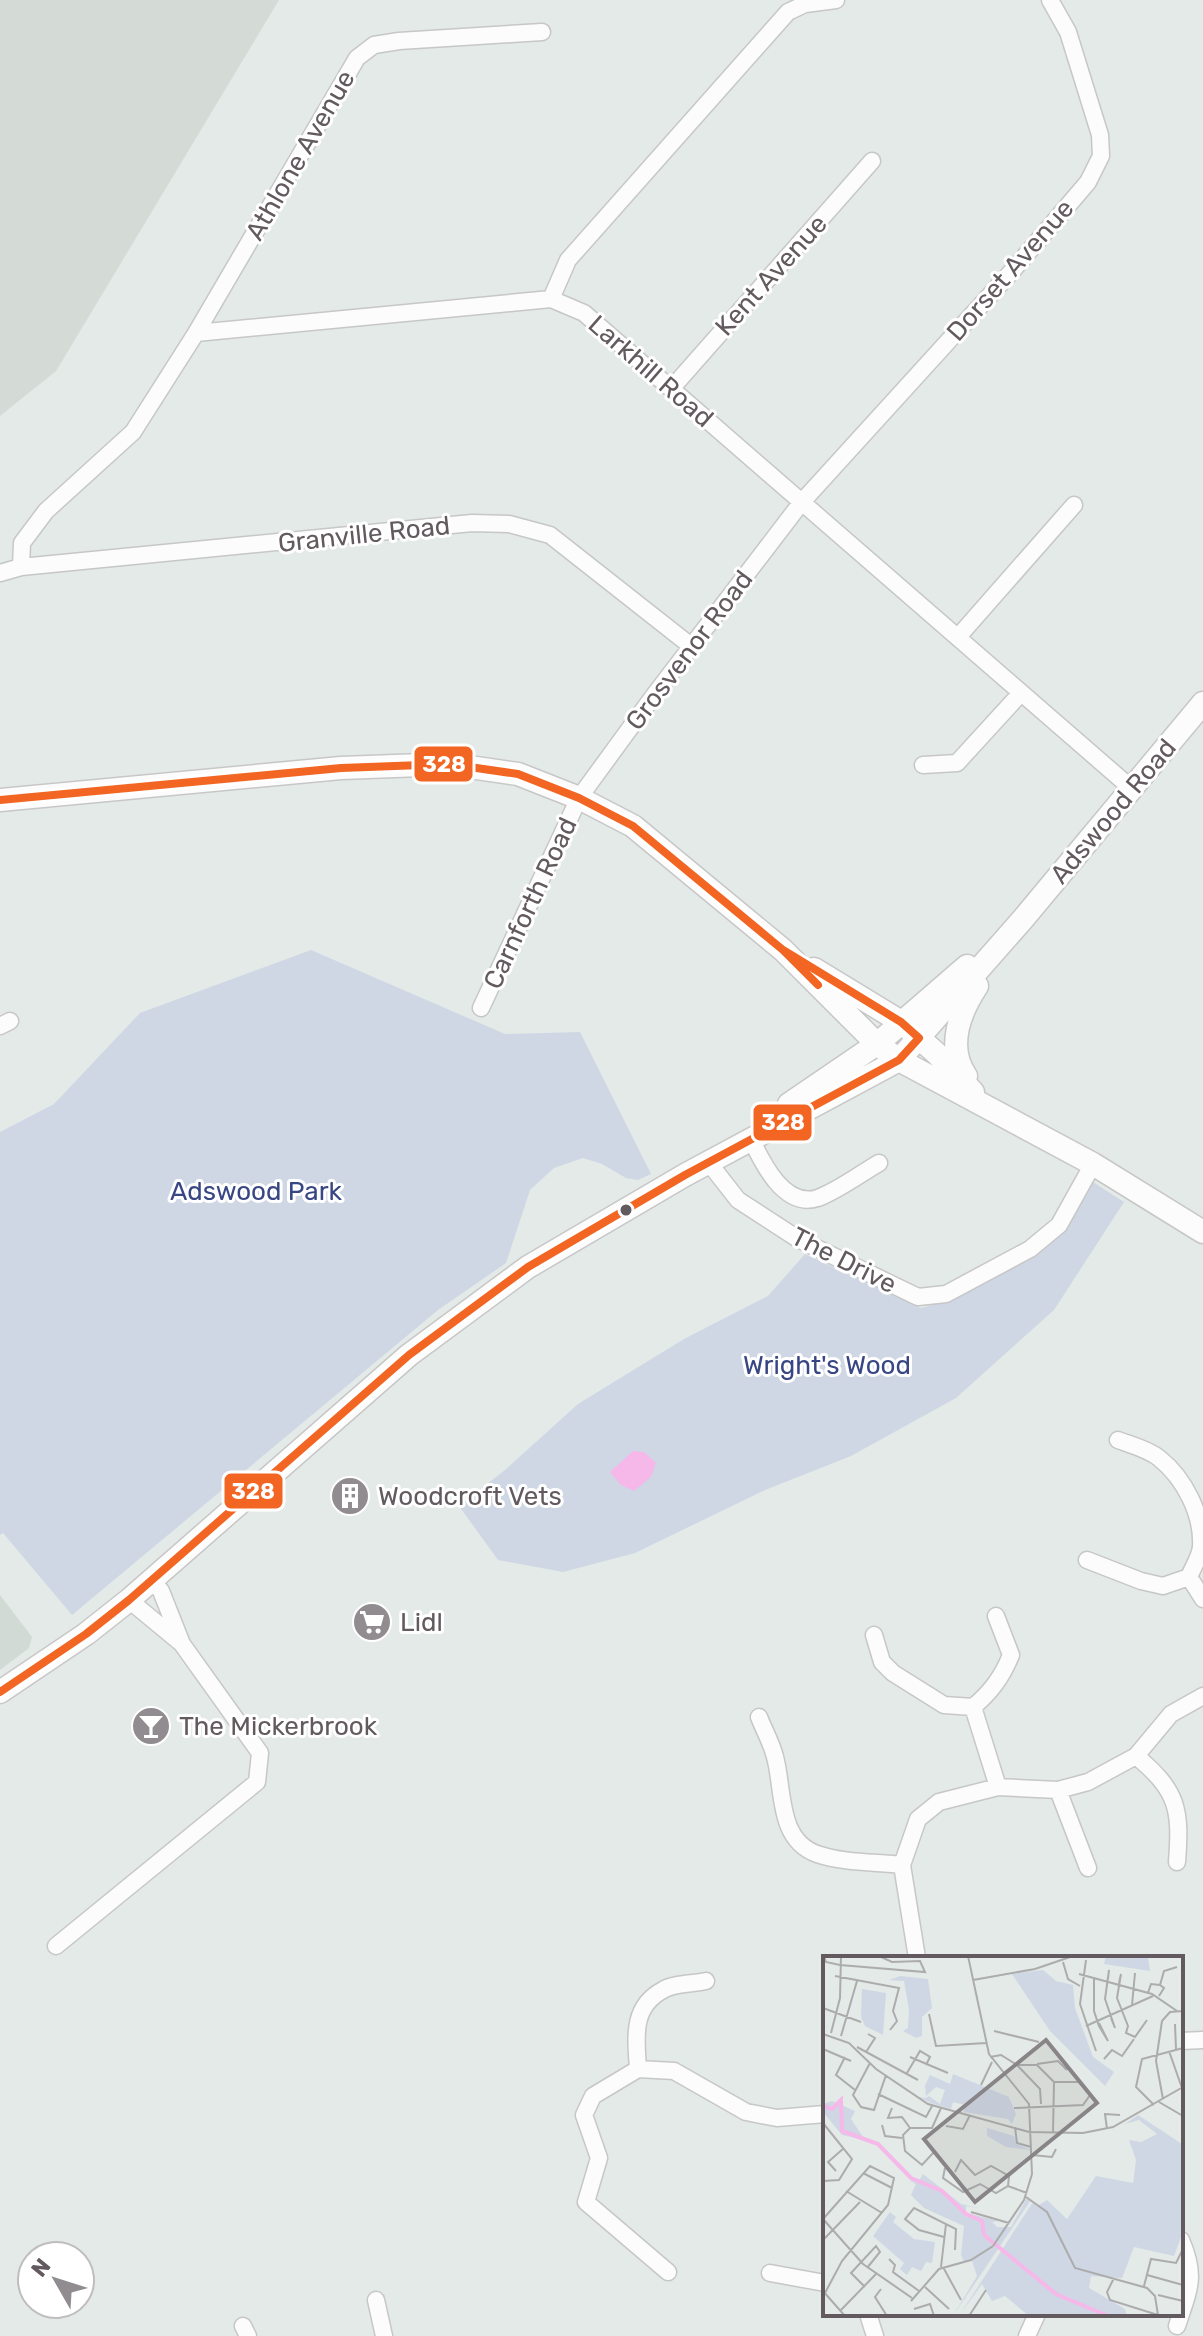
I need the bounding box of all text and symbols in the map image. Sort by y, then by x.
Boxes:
street label: Athlone Avenue [239,65,362,246]
street label: Dorset Avenue [940,193,1080,347]
street label: Kent Avenue [709,209,834,342]
street label: Larkhill Road [582,309,719,434]
street label: Granville Road [276,510,452,559]
street label: Grosvenor Road [619,565,759,736]
street label: Adswood Road [1044,733,1183,890]
line badge: 328 [413,745,474,783]
text: 328 [422,751,466,778]
street label: Carnforth Road [477,813,584,994]
line badge: 328 [752,1103,813,1142]
text: 328 [761,1109,805,1136]
park label: Adswood Park [170,1176,343,1207]
unlabelled marker [618,1202,634,1218]
street label: The Drive [786,1221,902,1300]
park label: Wright's Wood [743,1350,911,1381]
line badge: 328 [223,1472,284,1510]
building icon: Woodcroft Vets [329,1475,371,1517]
text: 328 [231,1478,275,1505]
place label: Woodcroft Vets [378,1481,562,1512]
supermarket icon: Lidl [351,1601,393,1643]
place label: Lidl [400,1607,443,1638]
bar icon: The Mickerbrook [130,1705,172,1747]
place label: The Mickerbrook [179,1711,378,1742]
inset map [823,1956,1183,2316]
north arrow [16,2240,96,2320]
text: N [25,2253,56,2282]

